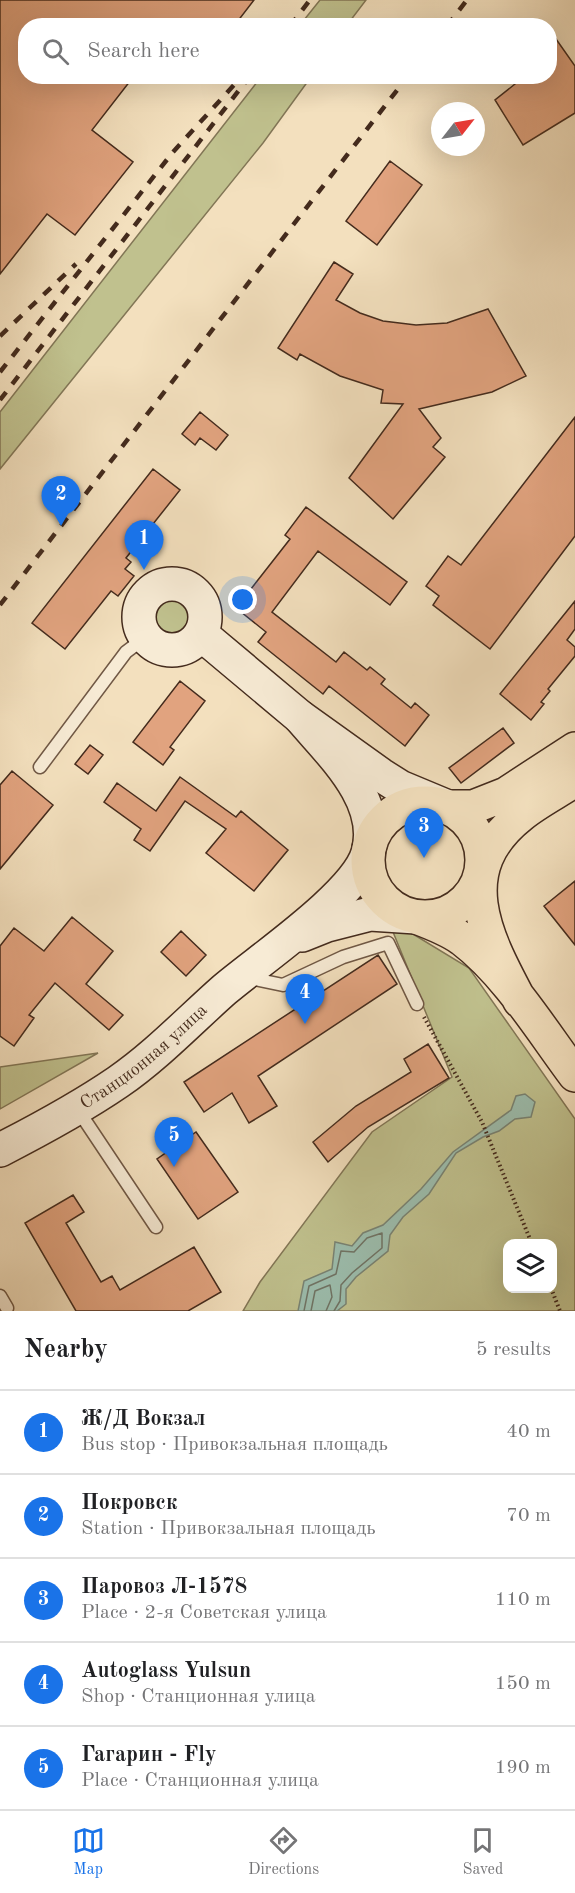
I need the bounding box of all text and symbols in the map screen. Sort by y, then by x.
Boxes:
search box [18,18,557,84]
icon: search [39,35,72,68]
text: Search here [87,40,200,62]
north arrow [431,102,485,156]
pin: 2 [42,476,80,526]
pin: 1 [124,520,164,570]
your location [228,585,257,614]
pin: 3 [404,808,444,858]
pin: 4 [286,974,324,1024]
street label: Станционная улица [77,1001,211,1113]
pin: 5 [154,1118,194,1167]
map controls [503,1239,557,1293]
button: layers [503,1239,557,1293]
text: Nearby [24,1337,108,1363]
text: 5 results [476,1340,551,1360]
text: Ж/Д Вокзал [81,1408,205,1430]
text: 1 [38,1422,49,1442]
text: 40 m [506,1422,551,1442]
text: Bus stop · Привокзальная площадь [81,1435,388,1455]
text: Покровск [81,1492,177,1514]
text: 2 [38,1506,49,1526]
text: 70 m [506,1506,551,1526]
text: Station · Привокзальная площадь [81,1519,376,1539]
text: Паровоз Л-1578 [81,1576,247,1598]
text: 3 [38,1590,49,1610]
text: 110 m [495,1590,551,1610]
text: Place · 2-я Советская улица [81,1603,327,1623]
text: Autoglass Yulsun [81,1660,251,1682]
text: 4 [38,1674,49,1694]
text: 150 m [495,1674,551,1694]
text: Shop · Станционная улица [81,1687,316,1707]
text: Гагарин - Fly [81,1744,217,1766]
text: 5 [38,1758,49,1778]
text: 190 m [495,1758,551,1778]
text: Place · Станционная улица [81,1771,319,1791]
tab: Map [72,1824,105,1880]
tab: Directions [248,1824,319,1880]
tab: Saved [463,1824,503,1880]

